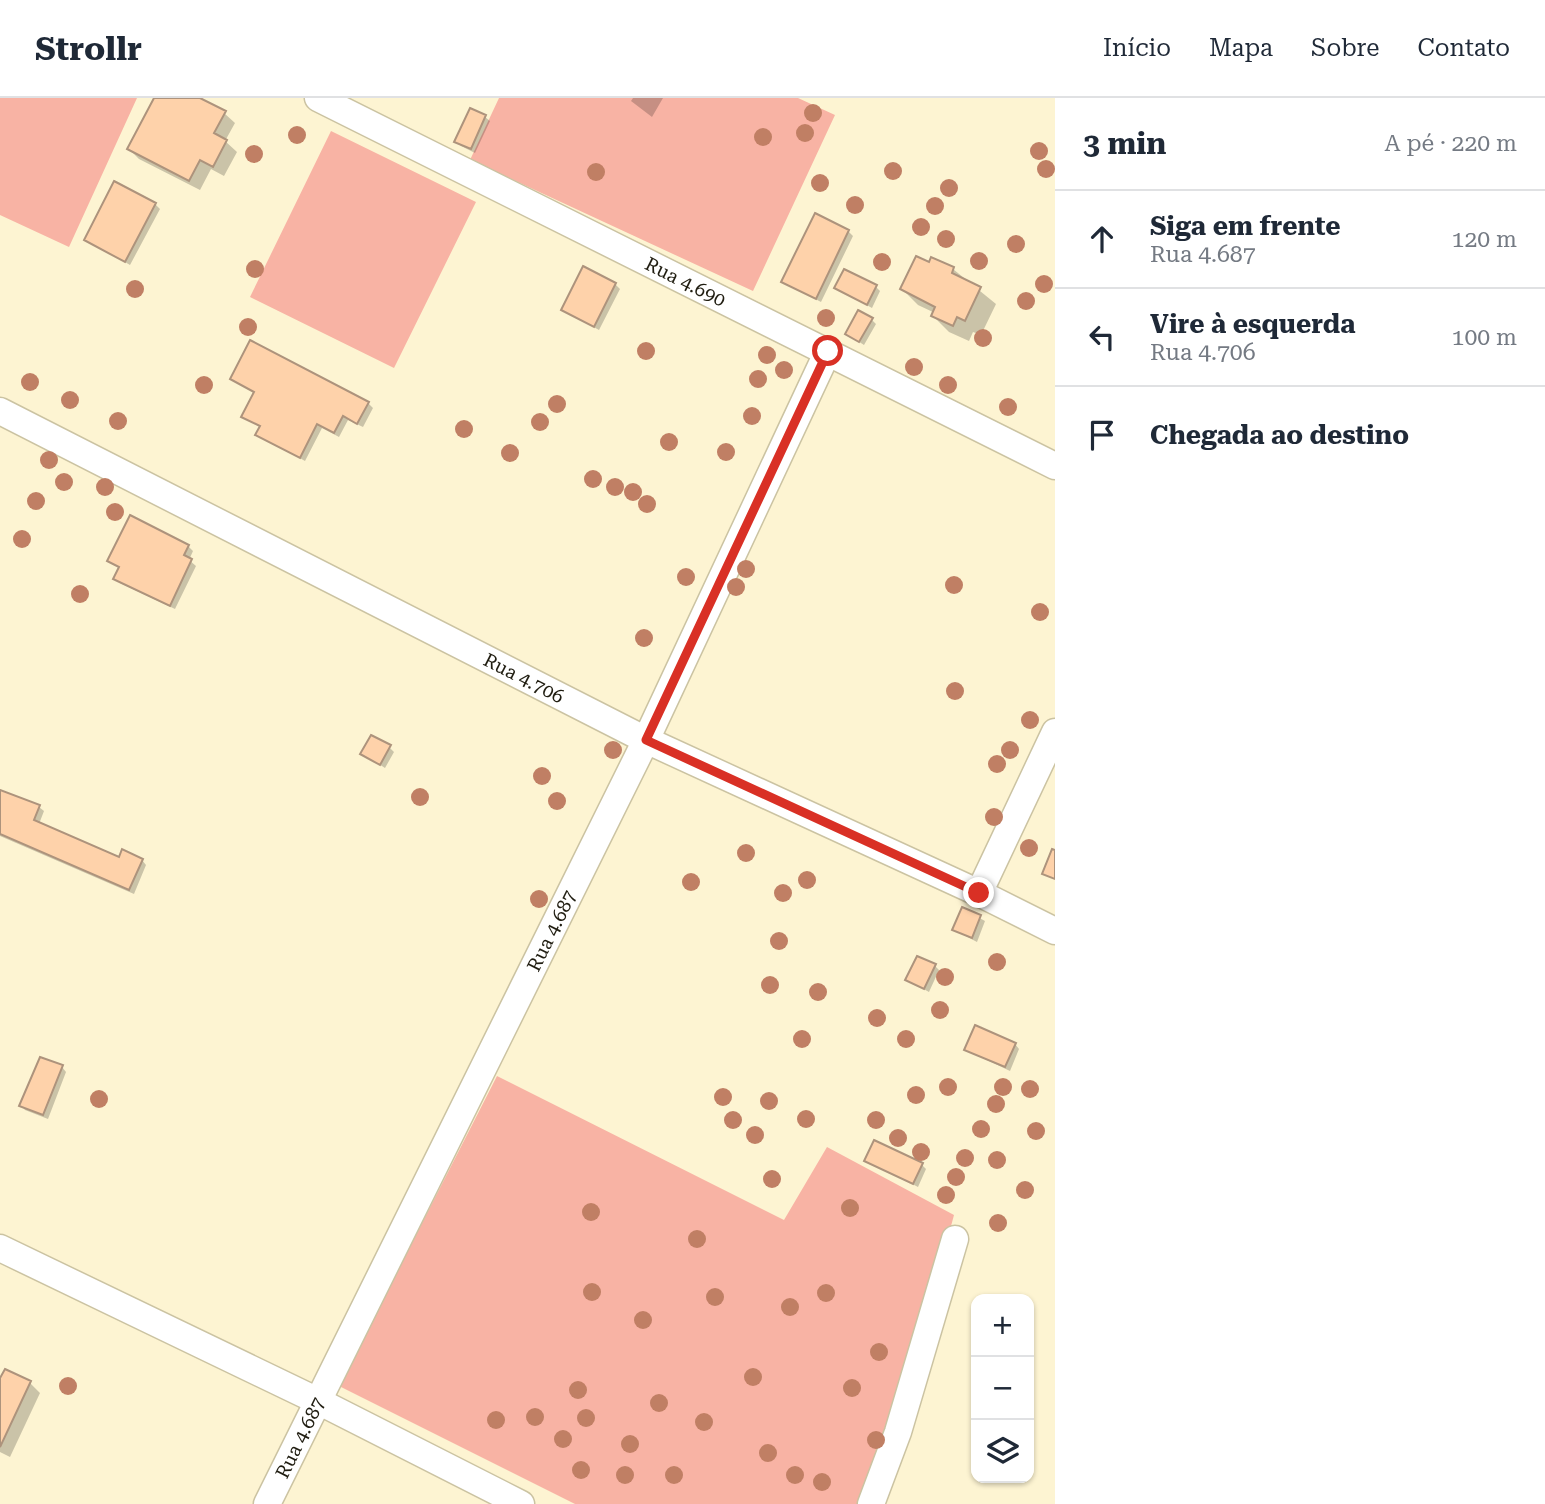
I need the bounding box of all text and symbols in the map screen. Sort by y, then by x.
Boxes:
text: Strollr [35,29,142,68]
text: Início [1103,34,1171,62]
text: Mapa [1209,34,1273,62]
text: Sobre [1311,34,1379,62]
text: Contato [1417,34,1510,62]
text: 3 min [1083,126,1166,161]
text: A pé · 220 m [1385,130,1517,157]
text: Siga em frente [1150,211,1340,241]
icon: ahead [1083,220,1121,258]
text: 120 m [1452,226,1517,253]
text: Rua 4.687 [1150,241,1256,268]
street label: Rua 4.690 [642,252,730,311]
text: Vire à esquerda [1150,309,1355,339]
icon: left [1083,318,1121,356]
text: 100 m [1452,324,1517,351]
route start [812,335,843,366]
text: Rua 4.706 [1150,339,1256,366]
icon: arrive [1083,416,1121,454]
text: Chegada ao destino [1150,420,1409,450]
street label: Rua 4.706 [480,648,568,708]
route end [963,877,994,908]
street label: Rua 4.687 [522,886,581,975]
map controls [971,1294,1034,1483]
button: + [971,1294,1034,1357]
button: − [971,1357,1034,1420]
street label: Rua 4.687 [270,1393,330,1482]
button: layers [971,1420,1034,1483]

